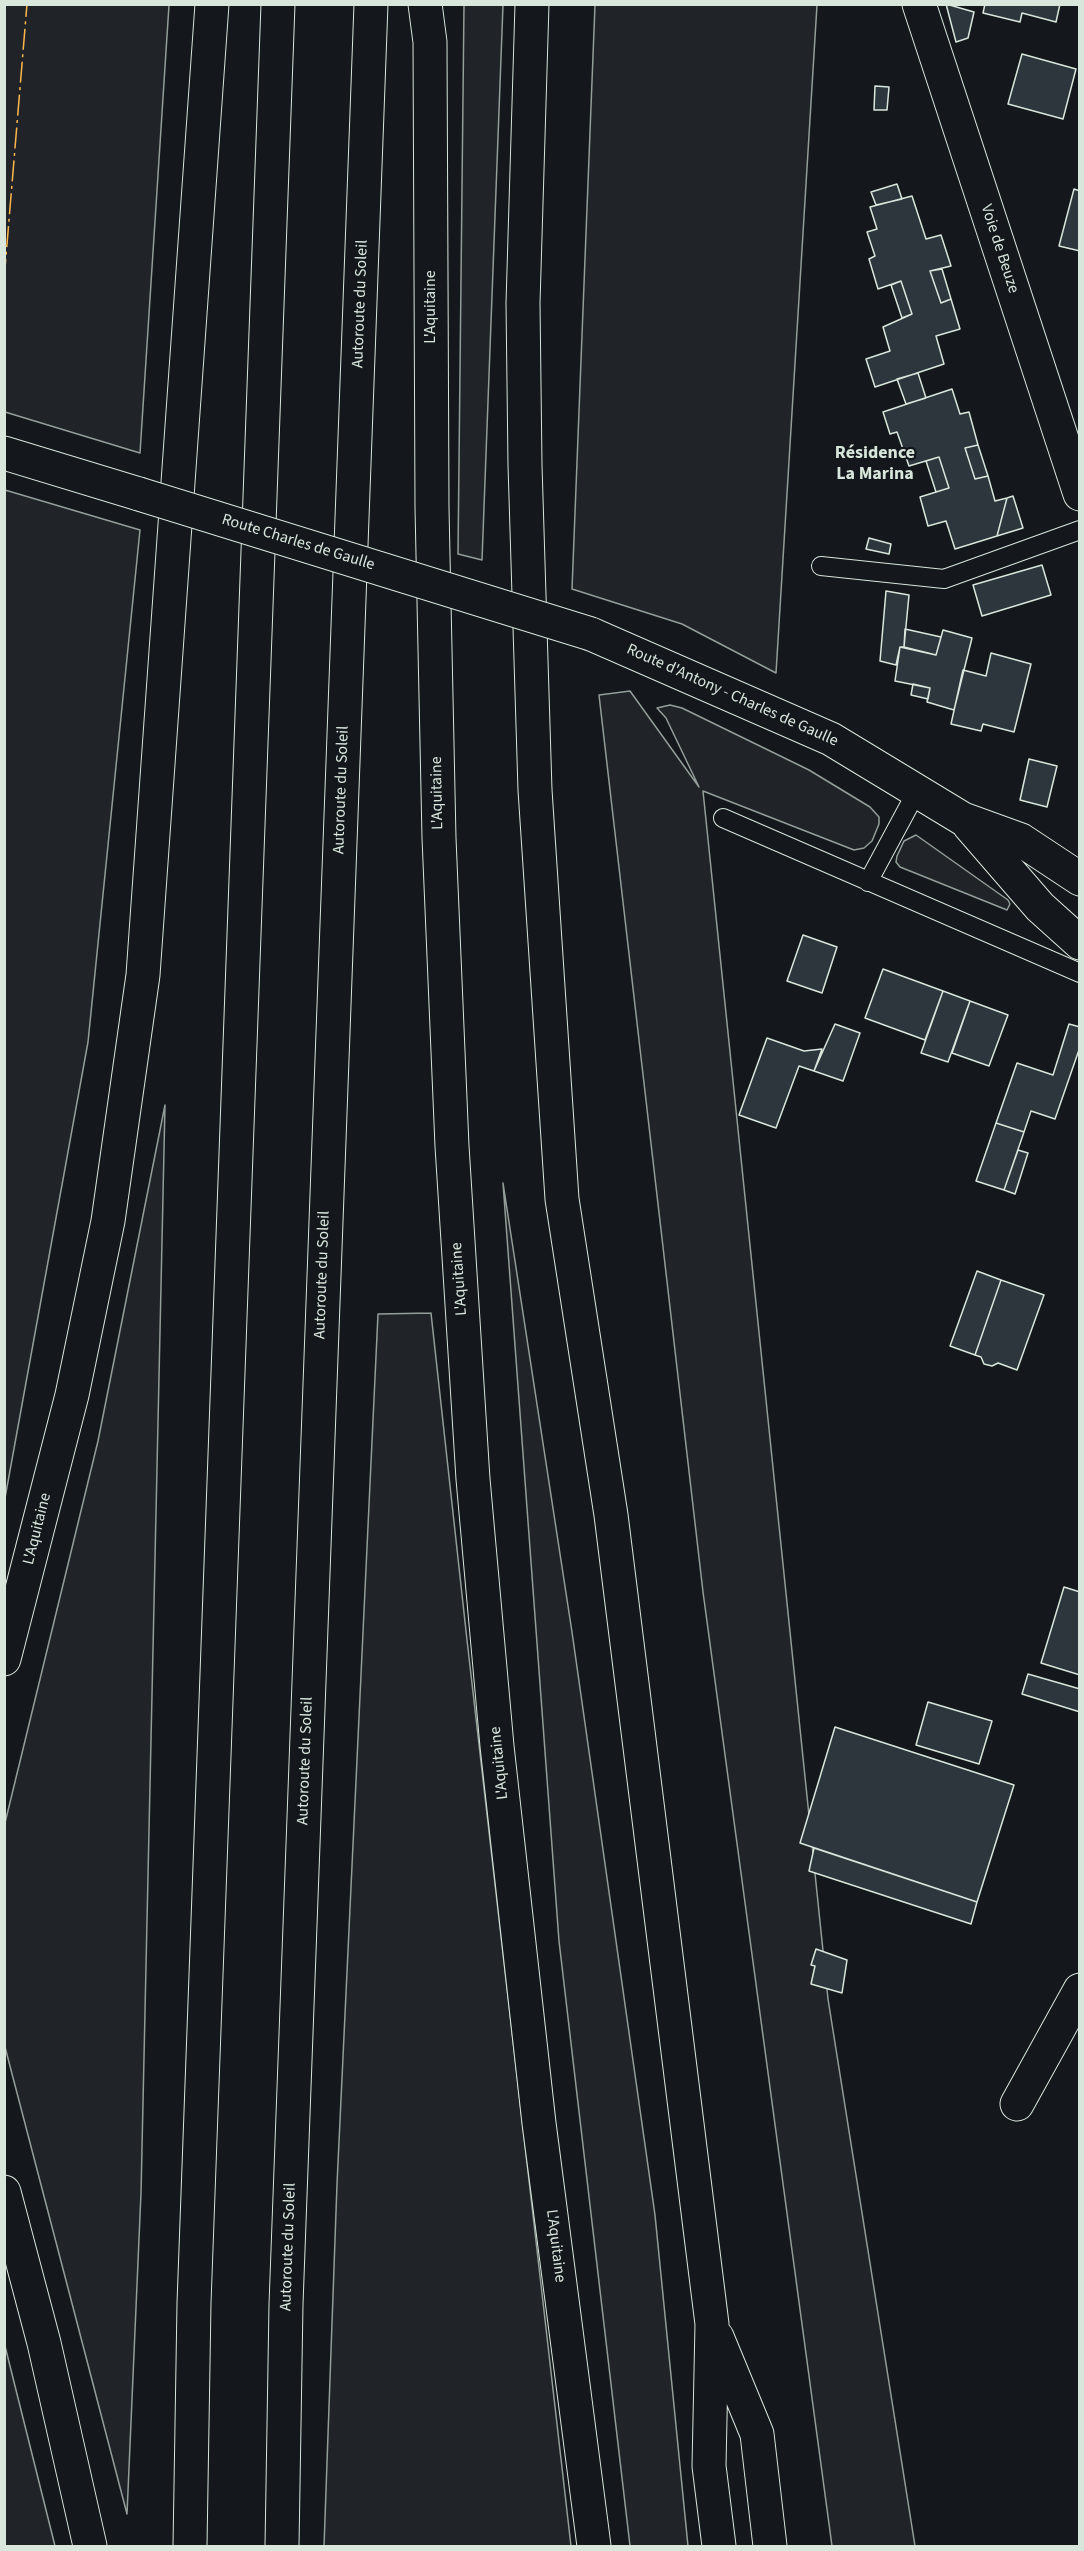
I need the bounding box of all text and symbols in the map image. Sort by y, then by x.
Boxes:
street label: Voie de Beuze [976,202,1022,296]
street label: Autoroute du Soleil [349,240,373,368]
street label: L'Aquitaine [421,270,441,344]
district label: Résidence La Marina [835,443,915,486]
street label: Route Charles de Gaulle [219,511,377,575]
street label: Route d'Antony - Charles de Gaulle [623,641,841,751]
street label: Autoroute du Soleil [330,726,354,854]
street label: L'Aquitaine [428,756,448,830]
street label: Autoroute du Soleil [311,1211,335,1339]
street label: L'Aquitaine [448,1242,472,1316]
street label: L'Aquitaine [20,1491,56,1567]
street label: Autoroute du Soleil [294,1697,318,1825]
street label: L'Aquitaine [487,1725,513,1801]
street label: Autoroute du Soleil [277,2183,301,2311]
street label: L'Aquitaine [541,2208,569,2284]

